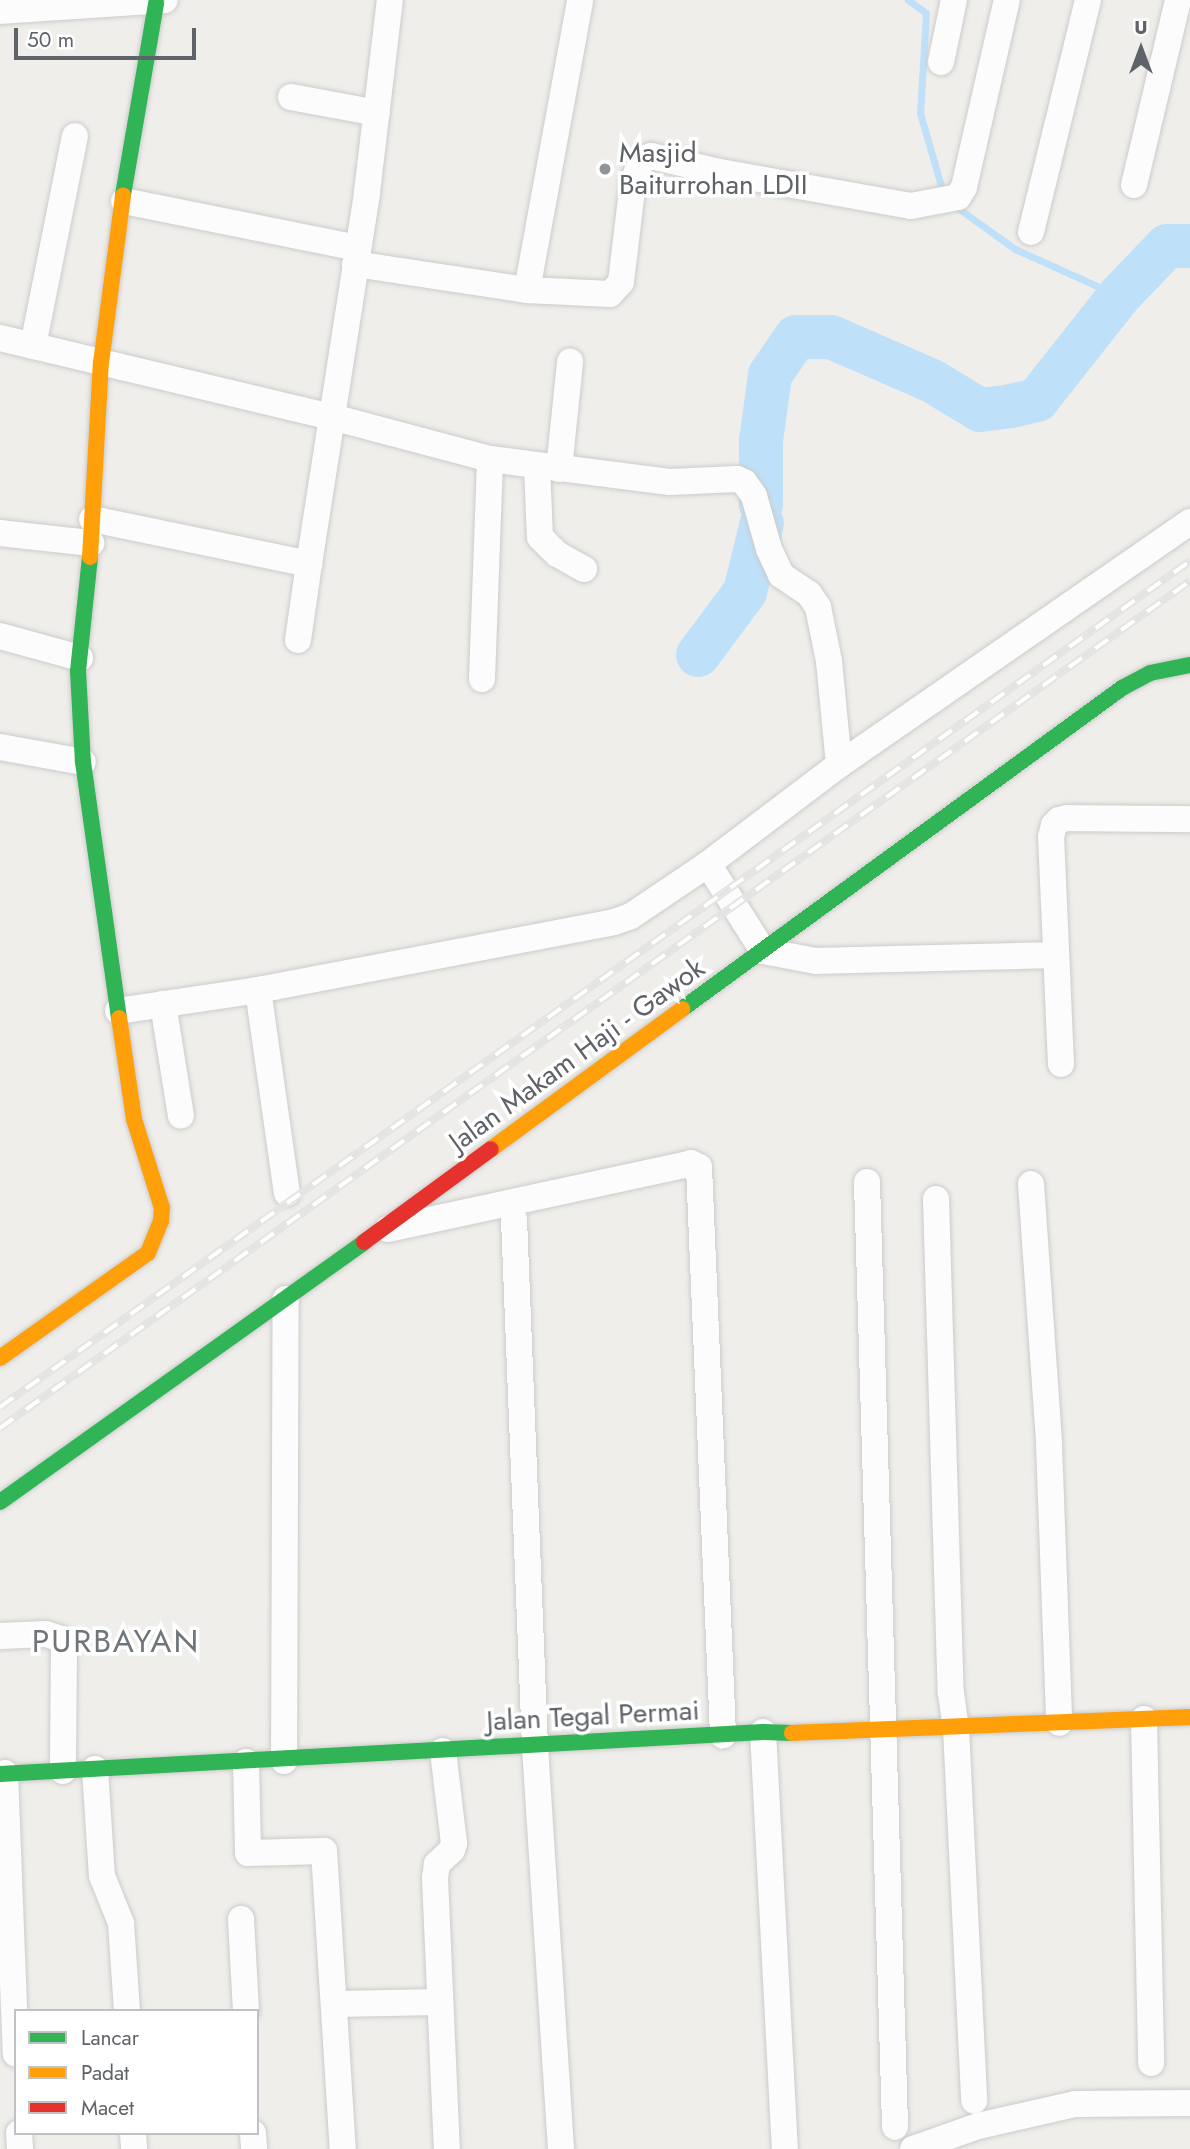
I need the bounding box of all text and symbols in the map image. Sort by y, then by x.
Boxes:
scale bar [18,14,200,58]
north arrow [1106,14,1176,84]
text: U [1134,14,1148,41]
text: 50 m [27,25,74,55]
place label: Masjid Baiturrohan LDII [619,136,807,202]
marker: Masjid Baiturrohan LDII [597,161,613,177]
street label: Jalan Makam Haji - Gawok [443,951,711,1159]
district label: PURBAYAN [33,1622,199,1660]
street label: Jalan Tegal Permai [486,1694,700,1738]
legend [14,2009,259,2135]
text: Lancar [81,2023,139,2053]
text: Padat [81,2058,129,2088]
text: Macet [81,2093,134,2123]

